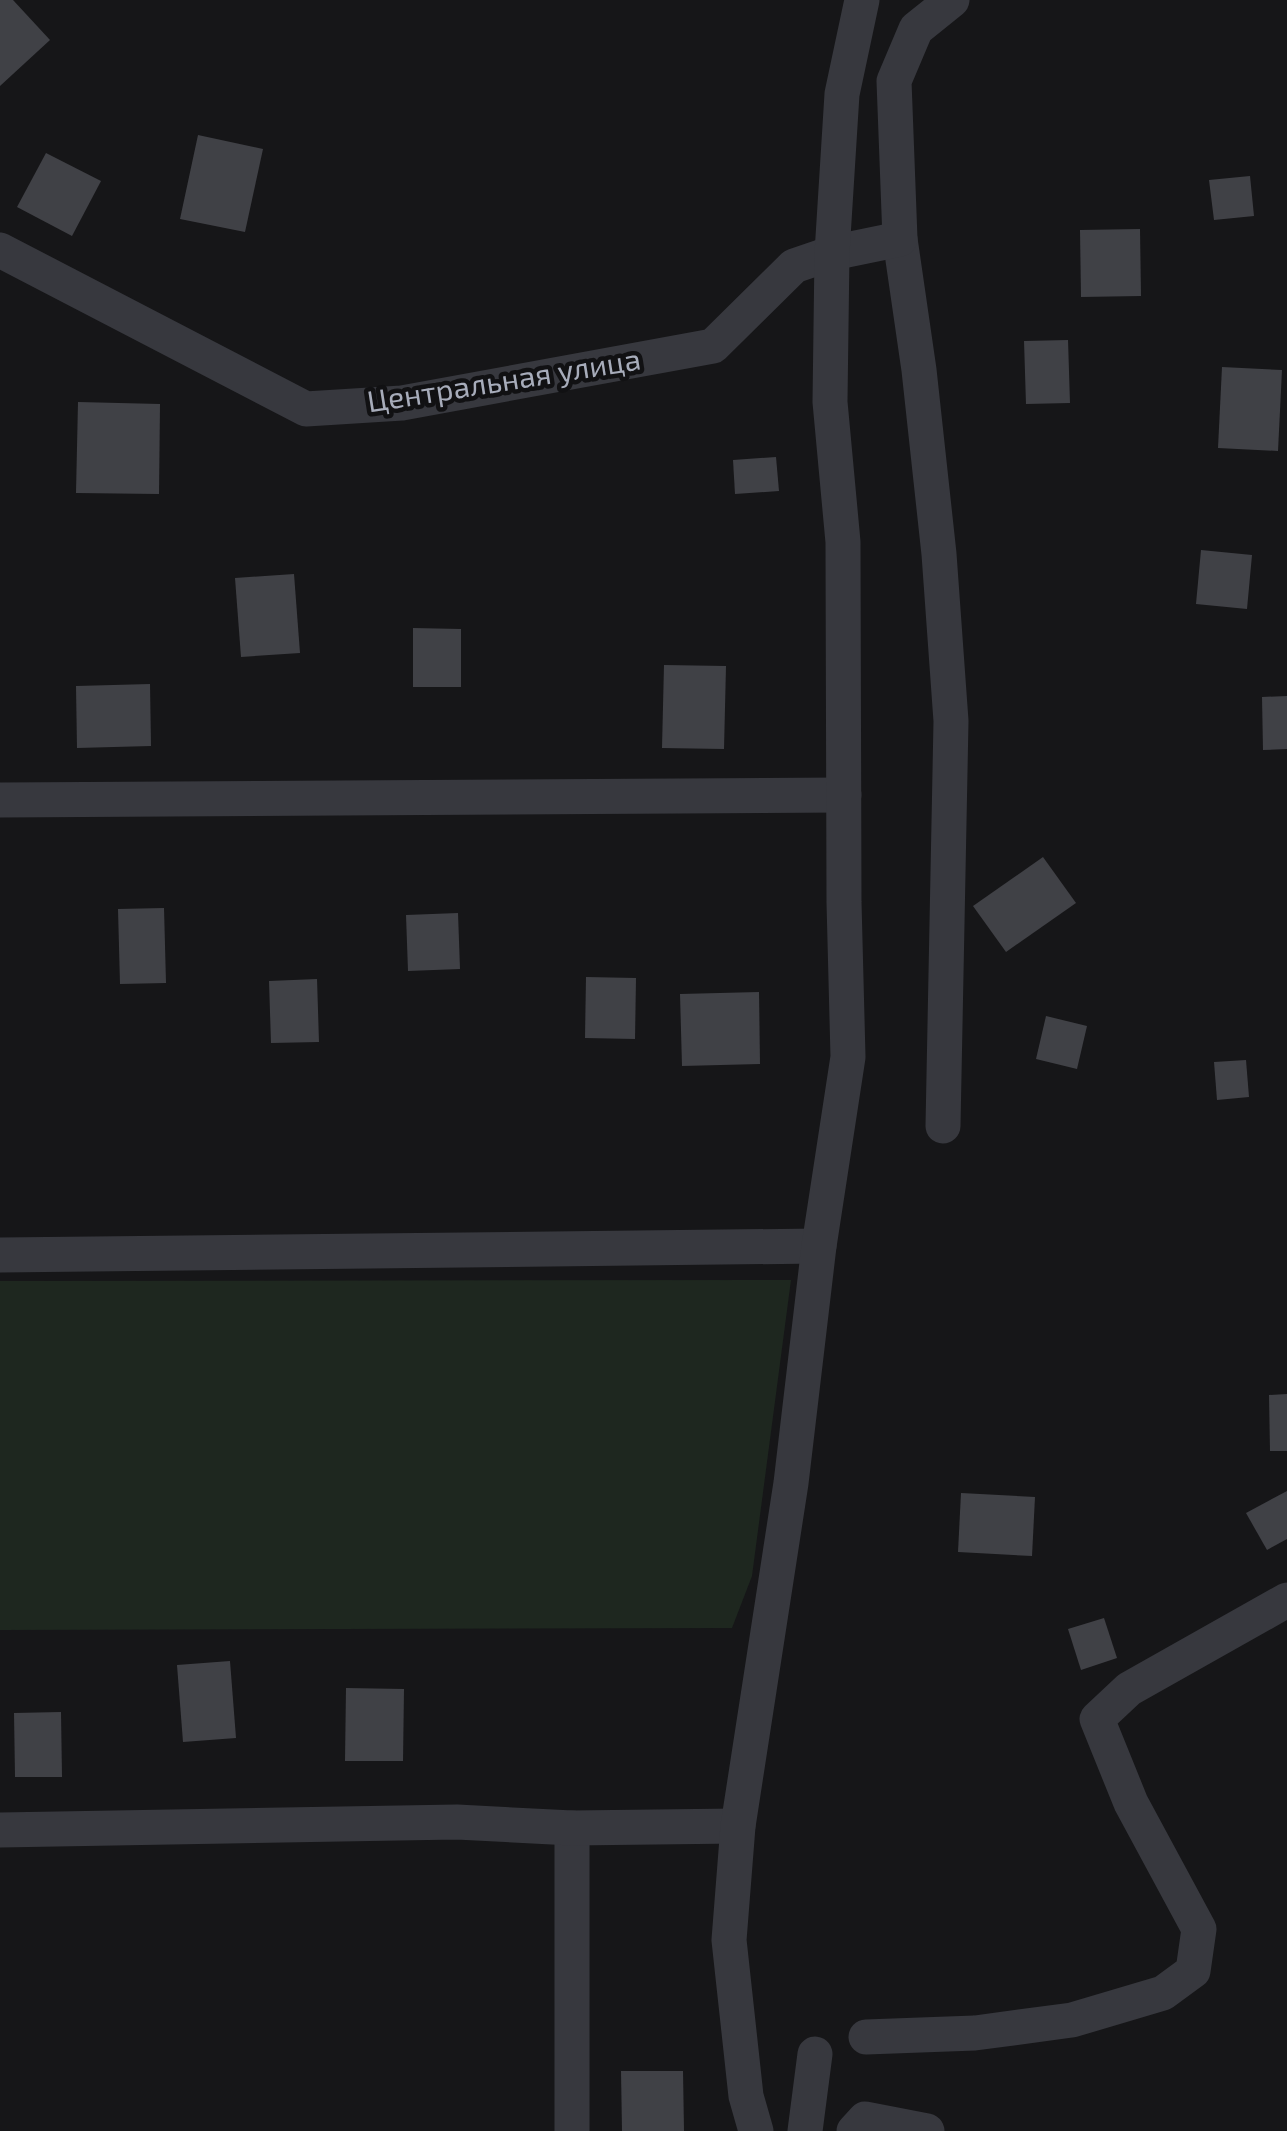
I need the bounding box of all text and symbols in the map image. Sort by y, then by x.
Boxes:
street label: Центральная улица [364,340,643,419]

